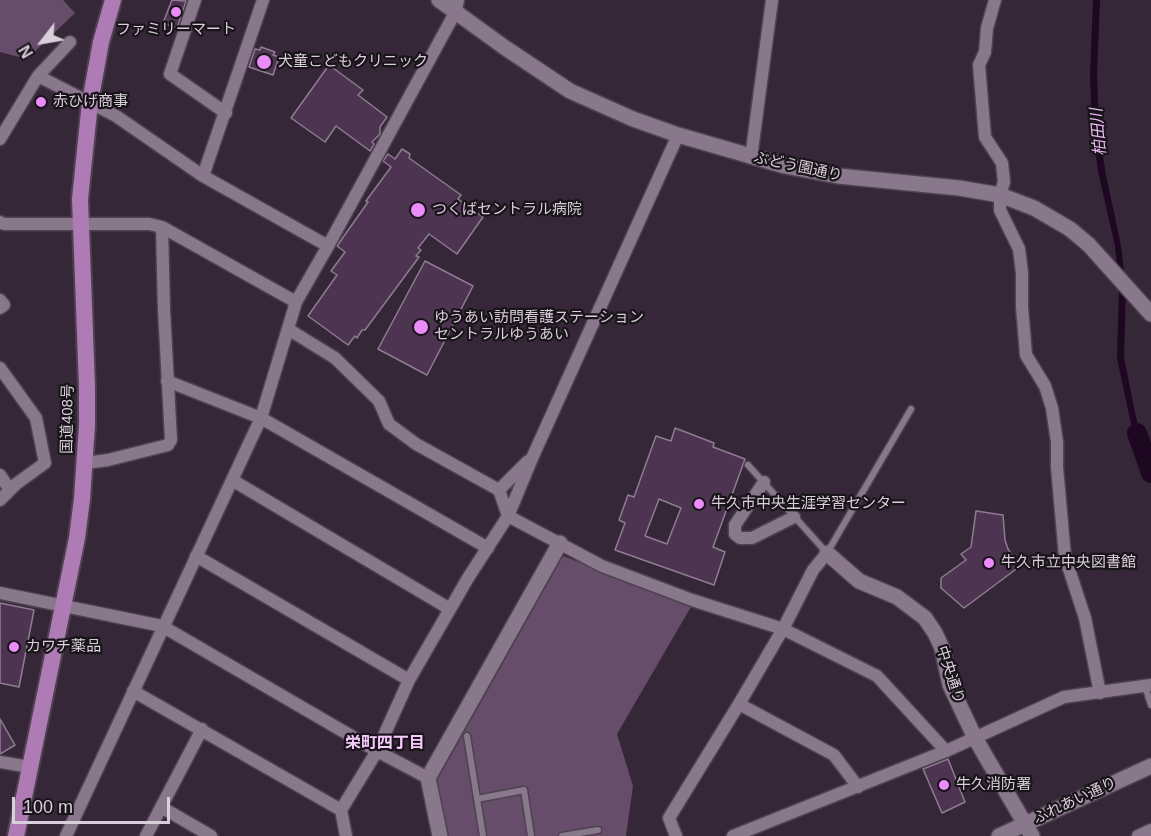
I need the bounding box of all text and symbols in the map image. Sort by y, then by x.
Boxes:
marker: ファミリーマート [169,5,183,19]
north arrow [12,12,72,72]
place label: ファミリーマート [116,21,236,39]
text: N [16,42,36,61]
marker: 犬童こどもクリニック [255,53,273,71]
place label: 犬童こどもクリニック [278,53,428,71]
place label: 赤ひげ商事 [53,93,128,111]
marker: 赤ひげ商事 [34,95,48,109]
water label: 柏田川 [1087,107,1111,157]
street label: ぶどう園通り [752,149,844,185]
marker: つくばセントラル病院 [409,201,427,219]
place label: つくばセントラル病院 [432,201,582,219]
place label: ゆうあい訪問看護ステーション セントラルゆうあい [434,309,644,344]
marker: ゆうあい訪問看護ステーション セントラルゆうあい [412,318,430,336]
street label: 国道408号 [58,384,78,454]
place label: 牛久市中央生涯学習センター [711,495,906,513]
marker: 牛久市中央生涯学習センター [692,497,706,511]
place label: 牛久市立中央図書館 [1001,554,1136,572]
marker: 牛久市立中央図書館 [982,556,996,570]
place label: カワチ薬品 [26,638,101,656]
marker: カワチ薬品 [7,640,21,654]
street label: 中央通り [932,644,968,706]
district label: 栄町四丁目 [345,734,425,754]
street label: ふれあい通り [1030,774,1120,828]
place label: 牛久消防署 [956,776,1031,794]
marker: 牛久消防署 [937,778,951,792]
scale bar [15,785,172,823]
text: 100 m [23,797,73,817]

